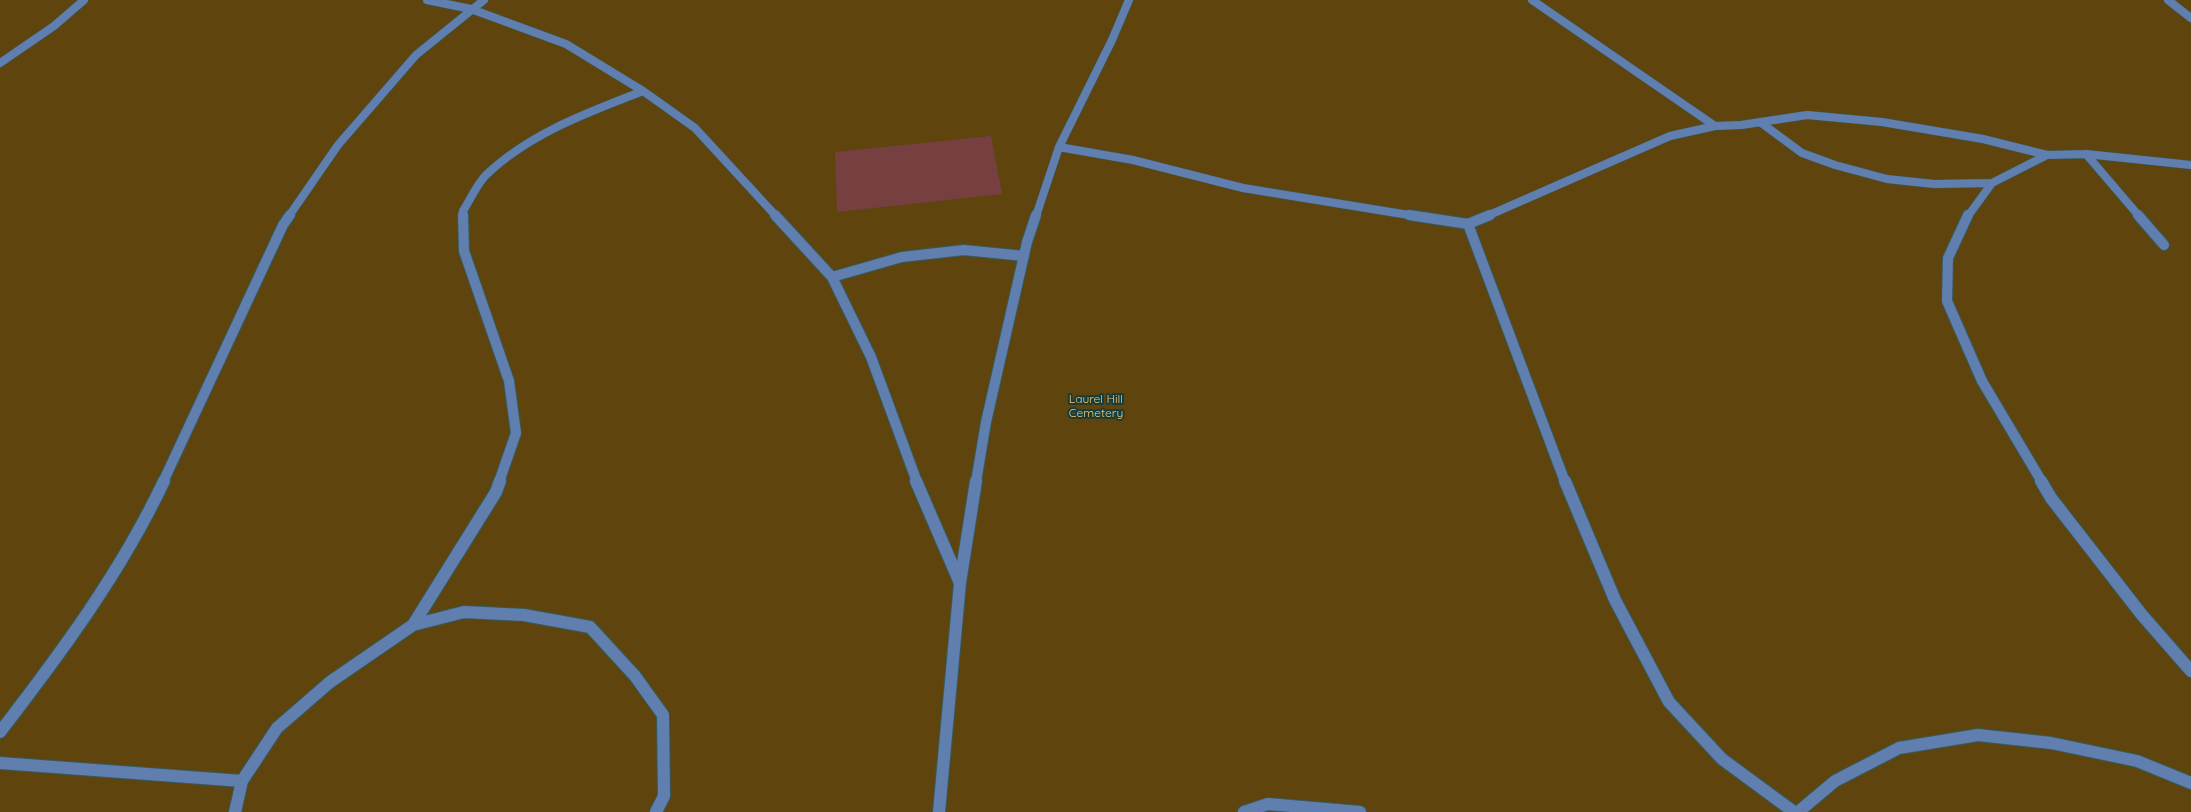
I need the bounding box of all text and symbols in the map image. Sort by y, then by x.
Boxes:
park label: Laurel Hill Cemetery [1069,392,1123,420]

